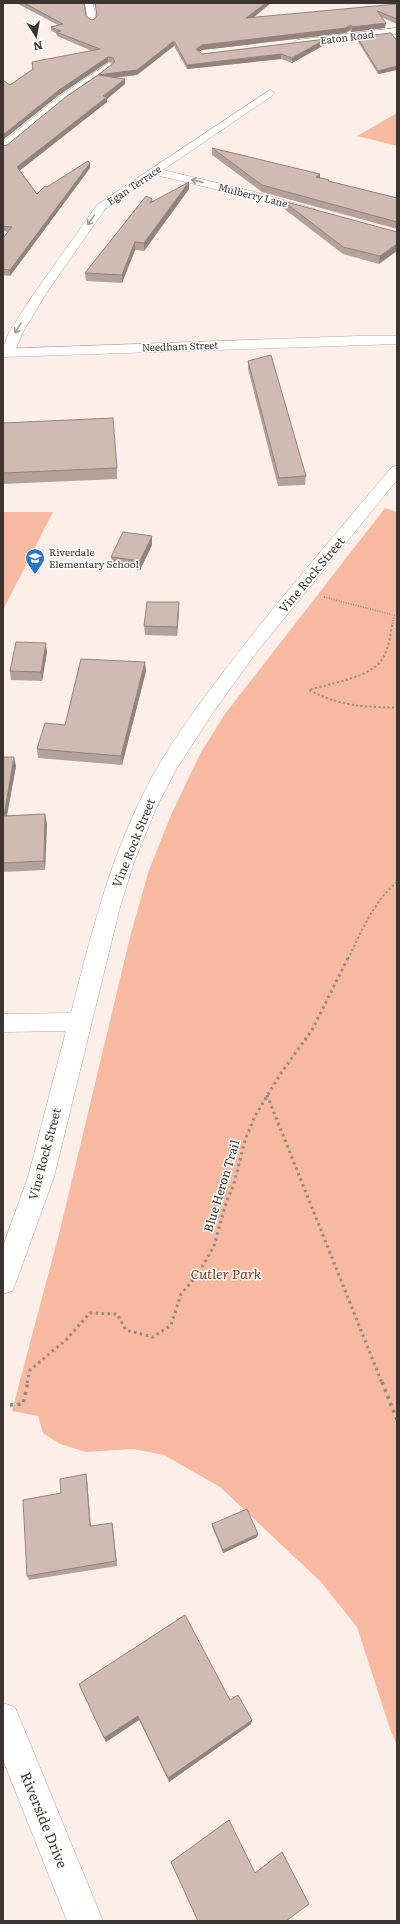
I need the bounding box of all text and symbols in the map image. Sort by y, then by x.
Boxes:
north arrow [16,16,56,56]
street label: Eaton Road [319,26,375,47]
text: N [32,38,44,56]
street label: Egan Terrace [104,161,164,208]
one-way arrow [191,177,204,185]
street label: Mulberry Lane [217,179,289,210]
one-way arrow [87,214,95,225]
one-way arrow [14,322,22,334]
street label: Needham Street [141,337,219,354]
street label: Vine Rock Street [274,532,349,616]
place label: Riverdale Elementary School [49,544,139,571]
school or university icon: Riverdale Elementary School [24,547,46,575]
street label: Vine Rock Street [107,795,159,890]
street label: Vine Rock Street [23,1106,65,1202]
street label: Blue Heron Trail [198,1137,244,1234]
park label: Cutler Park [190,1263,262,1283]
street label: Riverside Drive [16,1768,73,1871]

